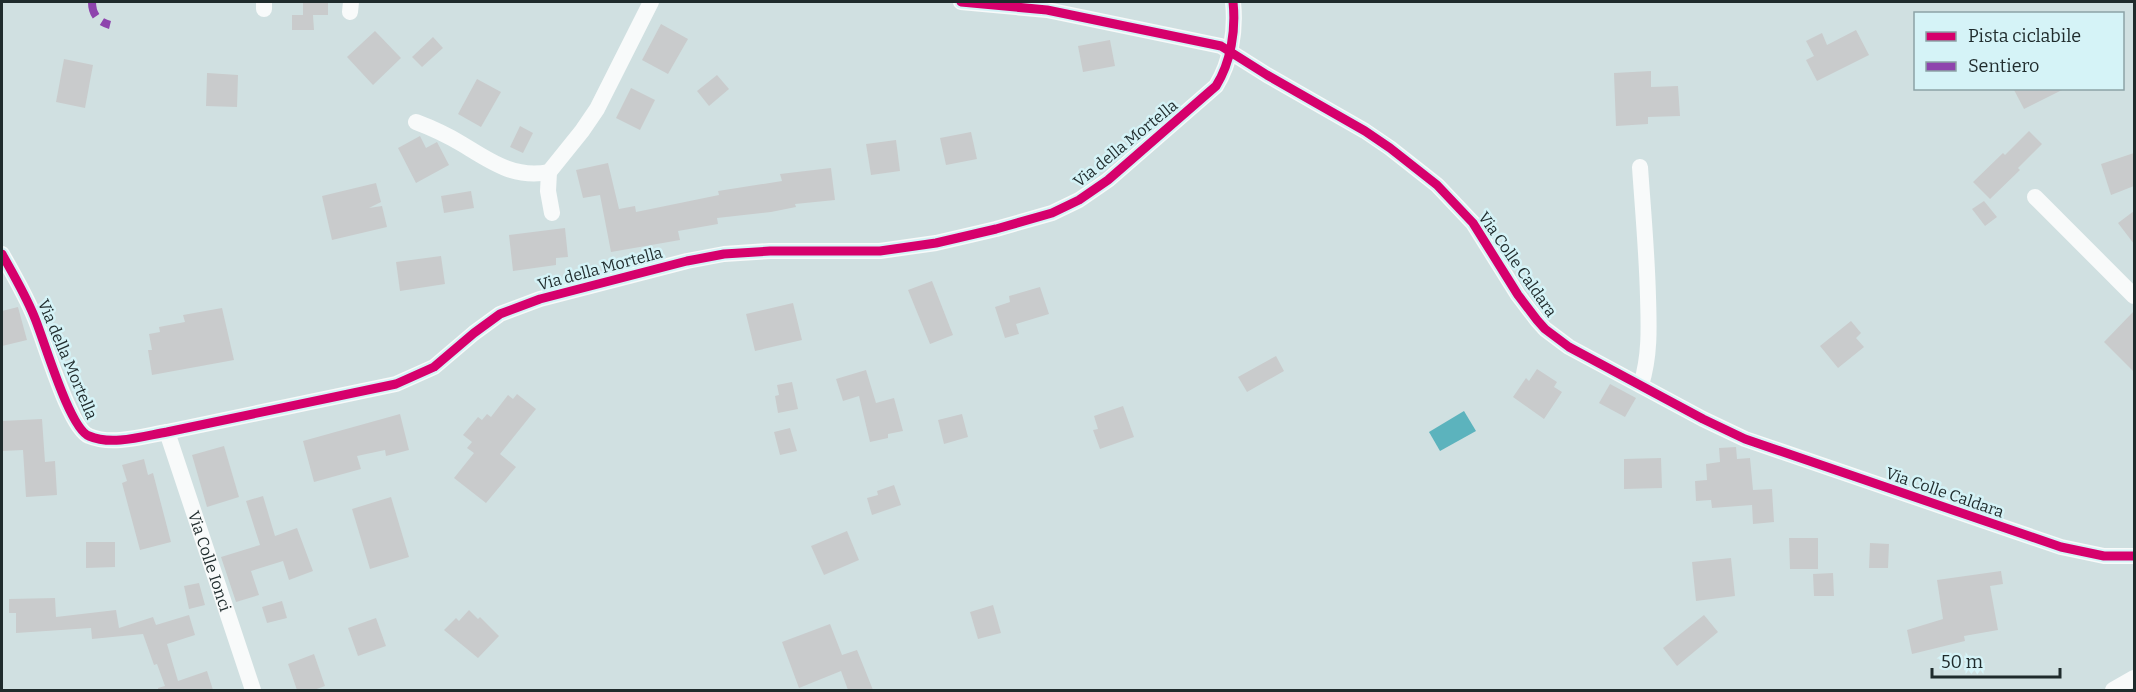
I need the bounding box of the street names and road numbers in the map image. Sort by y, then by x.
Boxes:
street label: Via della Mortella [1069,95,1181,191]
street label: Via Colle Caldara [1474,208,1561,321]
street label: Via della Mortella [536,243,665,294]
street label: Via della Mortella [34,296,101,422]
street label: Via Colle Caldara [1883,463,2007,522]
street label: Via Colle Ionci [184,509,235,614]

